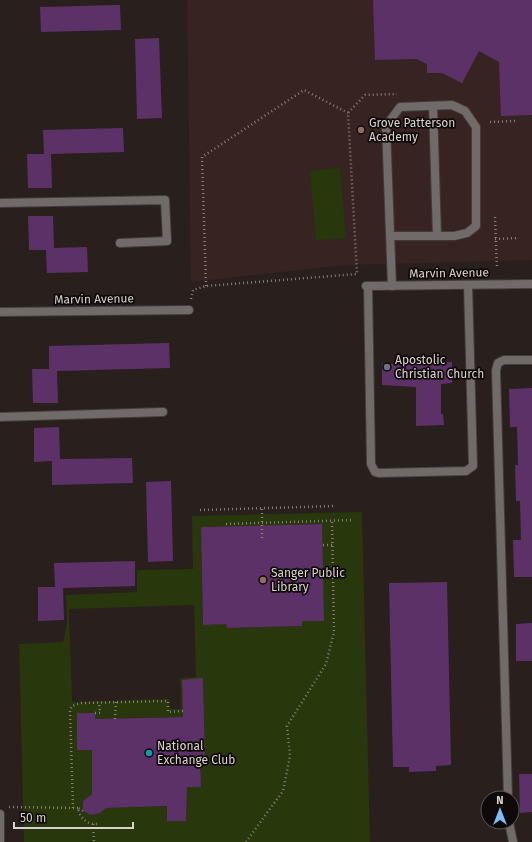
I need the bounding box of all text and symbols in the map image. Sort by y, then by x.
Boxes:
place label: Grove Patterson Academy [369,116,455,144]
marker: Grove Patterson Academy [356,125,366,135]
street label: Marvin Avenue [409,265,489,281]
street label: Marvin Avenue [54,291,134,307]
place label: Apostolic Christian Church [395,353,484,381]
marker: Apostolic Christian Church [382,362,392,372]
place label: Sanger Public Library [271,566,345,594]
marker: Sanger Public Library [258,575,268,585]
place label: National Exchange Club [157,739,235,767]
marker: National Exchange Club [144,748,154,758]
north arrow [480,790,520,830]
text: N [496,794,504,807]
scale bar [14,804,133,830]
text: 50 m [20,811,46,825]

